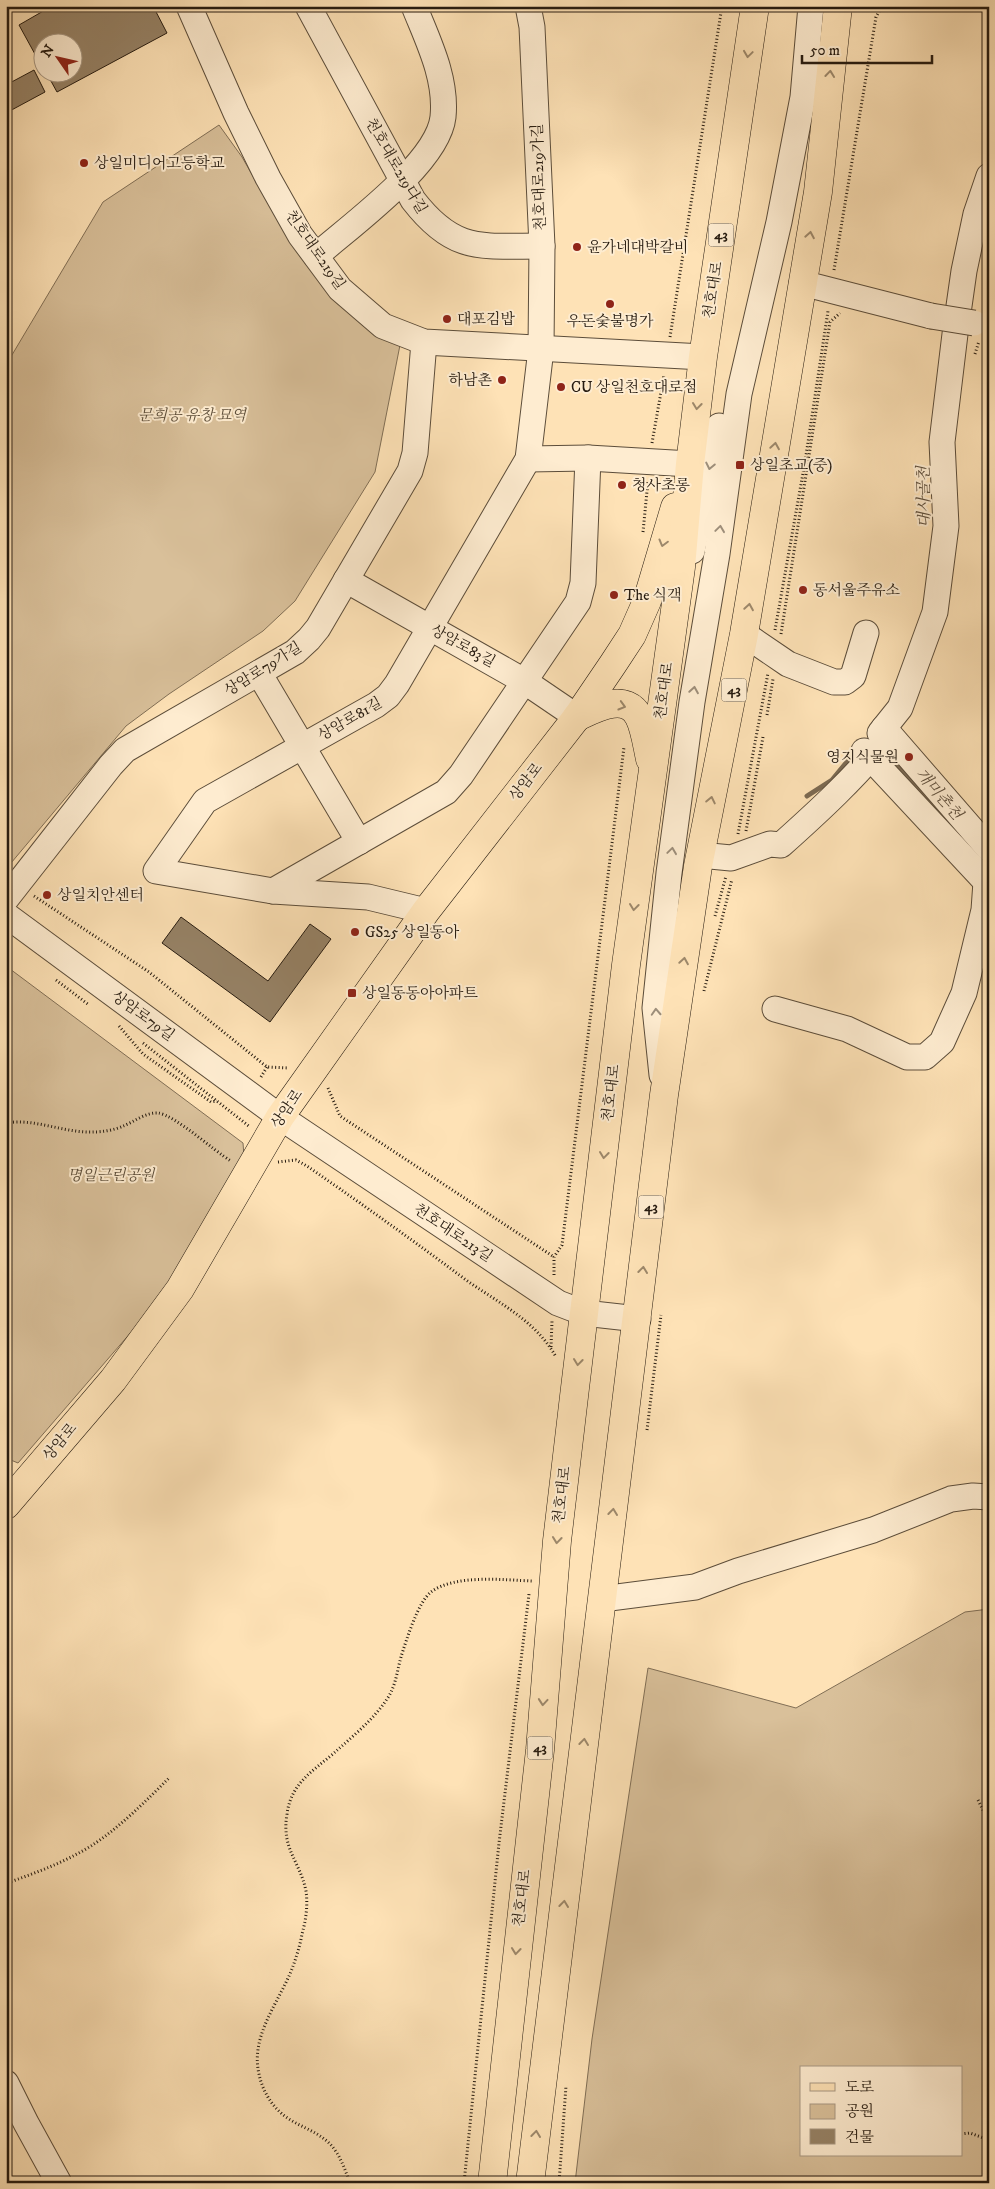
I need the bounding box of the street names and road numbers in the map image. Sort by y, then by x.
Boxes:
street label: 천호대로219다길 [361,115,431,217]
street label: 천호대로219가길 [528,123,550,231]
street label: 천호대로219길 [281,207,349,293]
road number: 43 [708,224,734,246]
street label: 천호대로 [699,259,727,320]
street label: 상암로83길 [427,620,499,672]
street label: 상암로79가길 [221,638,305,700]
street label: 천호대로 [651,660,678,721]
road number: 43 [722,678,746,702]
street label: 상암로81길 [315,693,385,745]
street label: 상암로 [505,759,547,805]
street label: 상암로79길 [108,987,178,1045]
street label: 천호대로 [598,1063,624,1123]
street label: 상암로 [267,1085,307,1132]
road number: 43 [638,1196,664,1218]
street label: 천호대로213길 [410,1200,496,1266]
street label: 상암로 [39,1419,82,1465]
street label: 천호대로 [549,1465,575,1525]
road number: 43 [528,1736,552,1760]
street label: 천호대로 [509,1868,535,1928]

